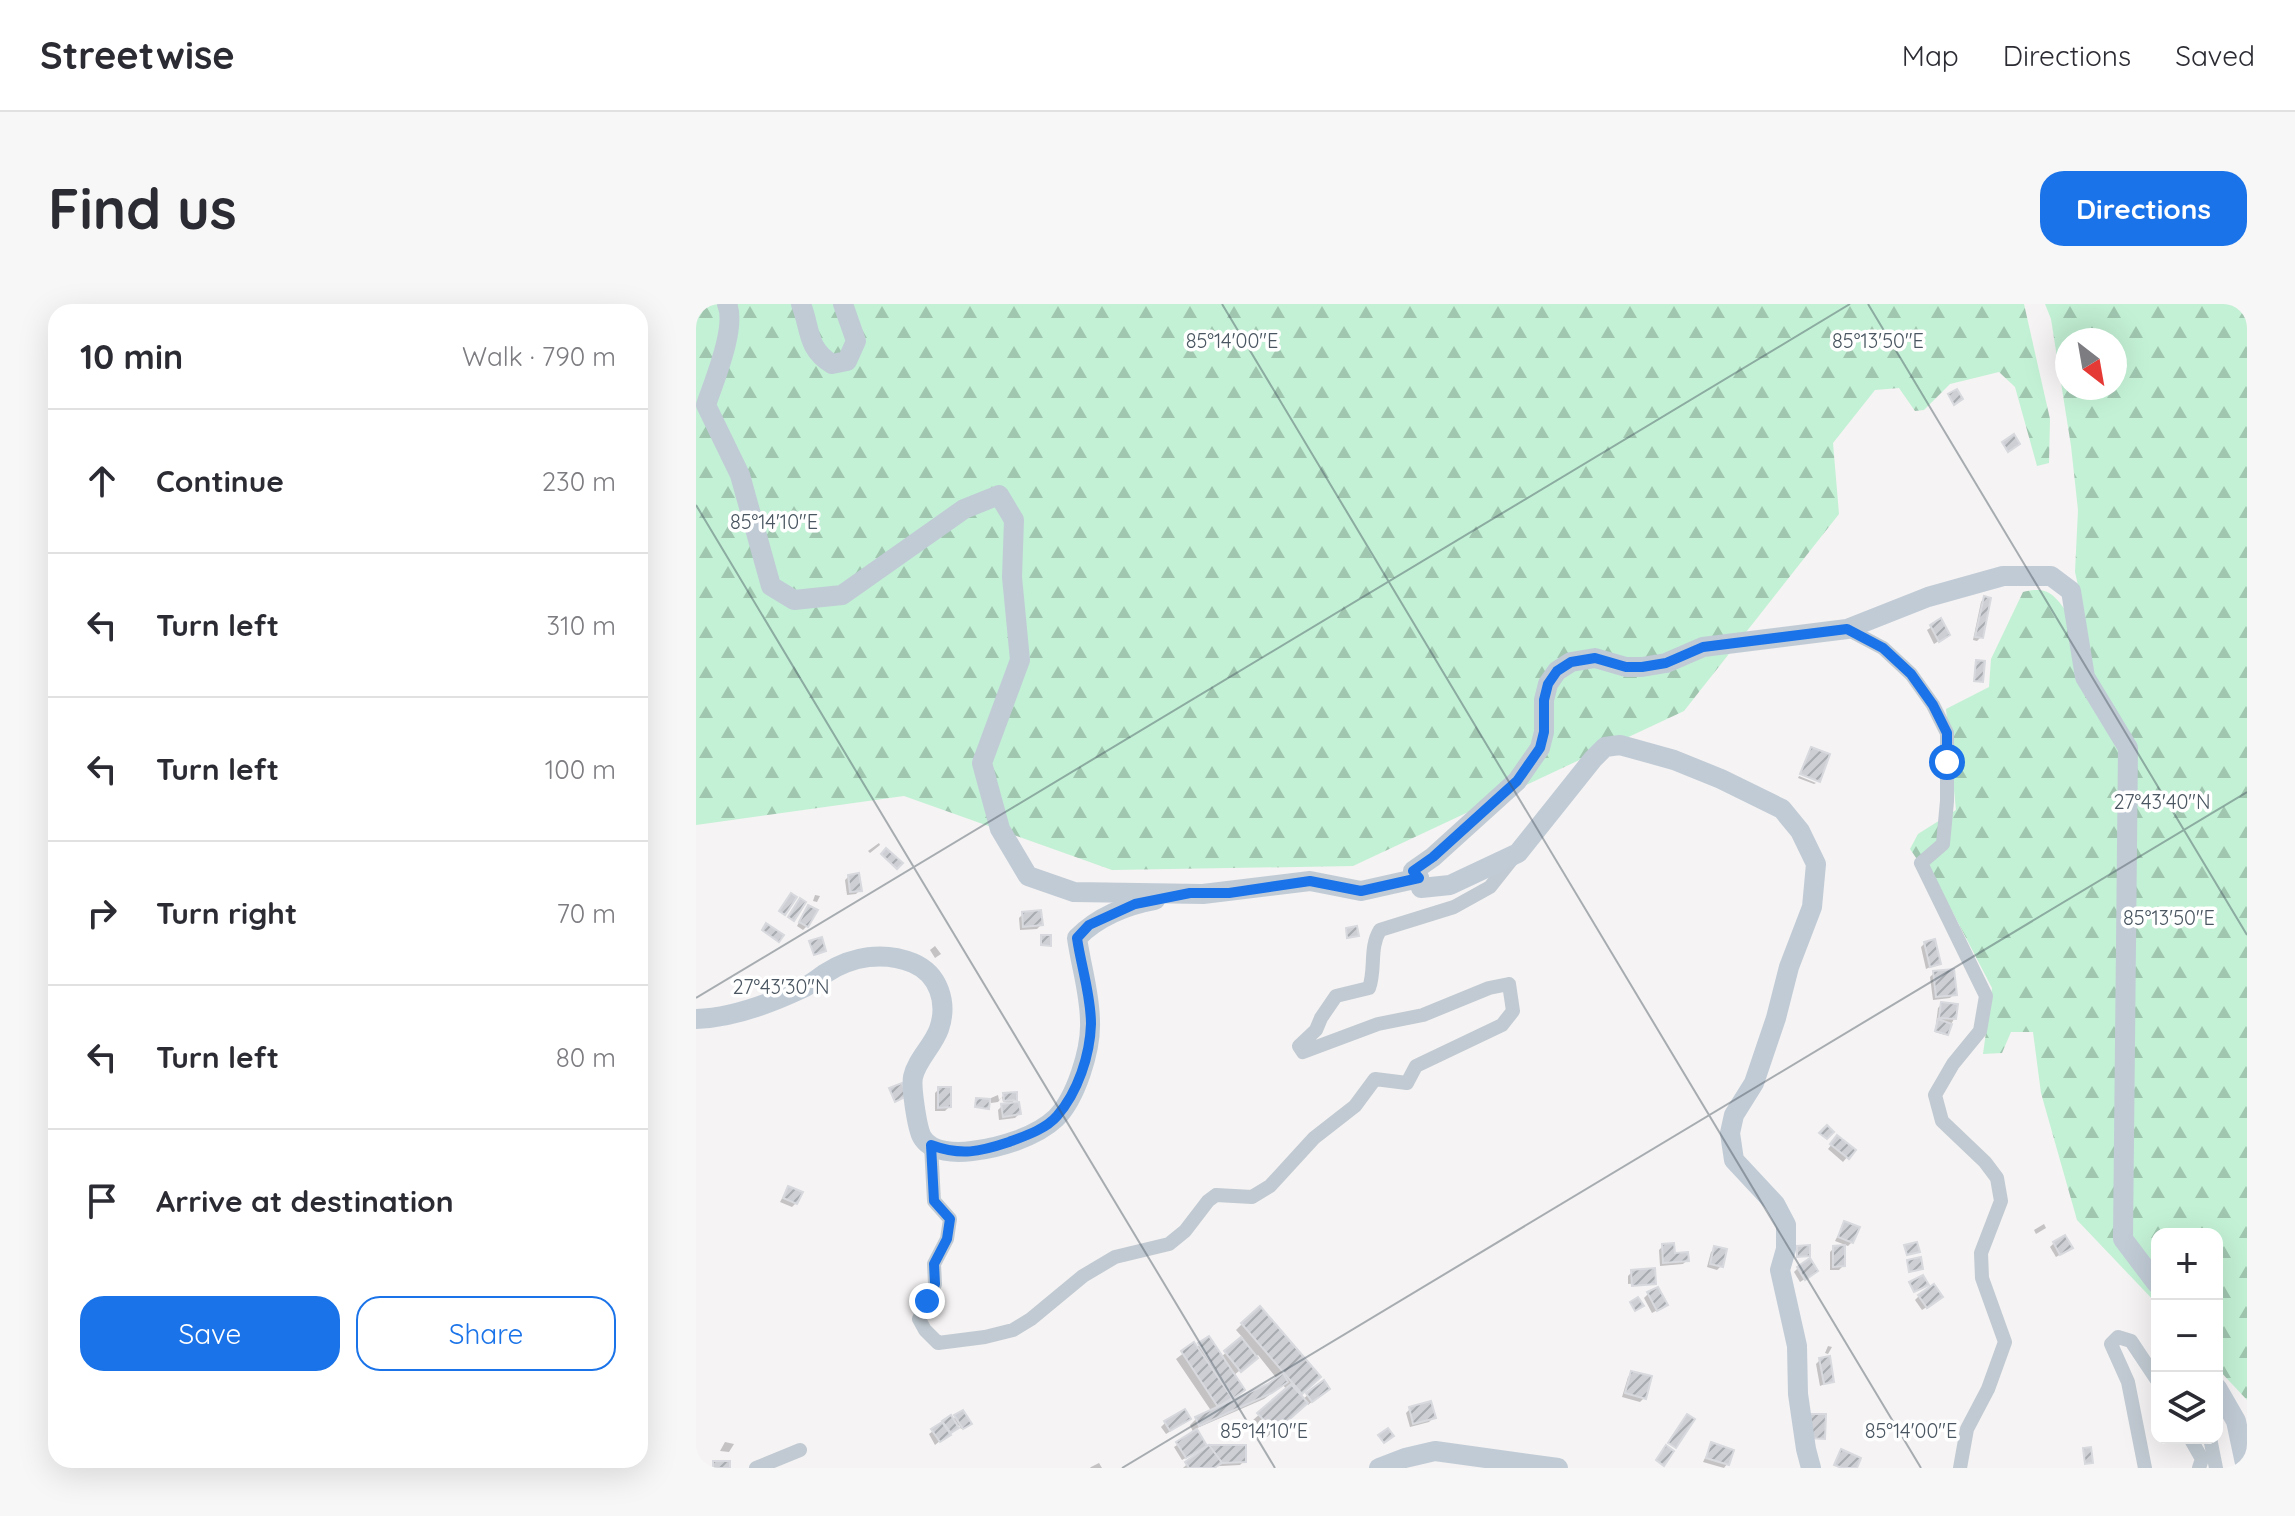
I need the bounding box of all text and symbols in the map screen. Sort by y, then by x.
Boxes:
text: Streetwise [40,31,235,79]
text: Map [1902,38,1959,73]
text: Directions [2003,38,2131,73]
text: Saved [2175,38,2255,73]
button: Directions [2040,171,2247,246]
text: Find us [48,173,237,243]
text: 85°14'00"E [1186,328,1278,353]
text: 85°13'50"E [1832,328,1924,353]
north arrow [2055,328,2127,400]
text: 10 min [80,335,183,378]
text: Walk · 790 m [462,340,616,373]
icon: ahead [80,459,124,503]
text: Continue [156,462,284,500]
text: 230 m [542,465,616,498]
text: 85°14'10"E [730,509,818,534]
icon: left [80,603,124,647]
text: Turn left [156,606,279,644]
text: 310 m [546,609,616,642]
route start [1929,744,1965,780]
icon: left [80,747,124,791]
text: Turn left [156,750,279,788]
text: 100 m [545,753,616,786]
text: 27°43'40"N [2113,789,2211,814]
icon: right [80,891,124,935]
text: Turn right [156,894,297,932]
text: 70 m [556,897,616,930]
text: 85°13'50"E [2123,905,2215,930]
text: 27°43'30"N [732,974,830,999]
icon: left [80,1035,124,1079]
text: Turn left [156,1038,279,1076]
text: 80 m [556,1041,616,1074]
icon: arrive [80,1179,124,1223]
text: Arrive at destination [156,1182,454,1220]
map controls [2151,1228,2223,1444]
button: + [2151,1228,2223,1300]
route end [909,1283,945,1319]
button: Save [80,1296,340,1371]
button: Share [356,1296,616,1371]
button: − [2151,1300,2223,1372]
button: layers [2151,1372,2223,1444]
text: 85°14'10"E [1220,1418,1308,1443]
text: 85°14'00"E [1865,1418,1957,1443]

